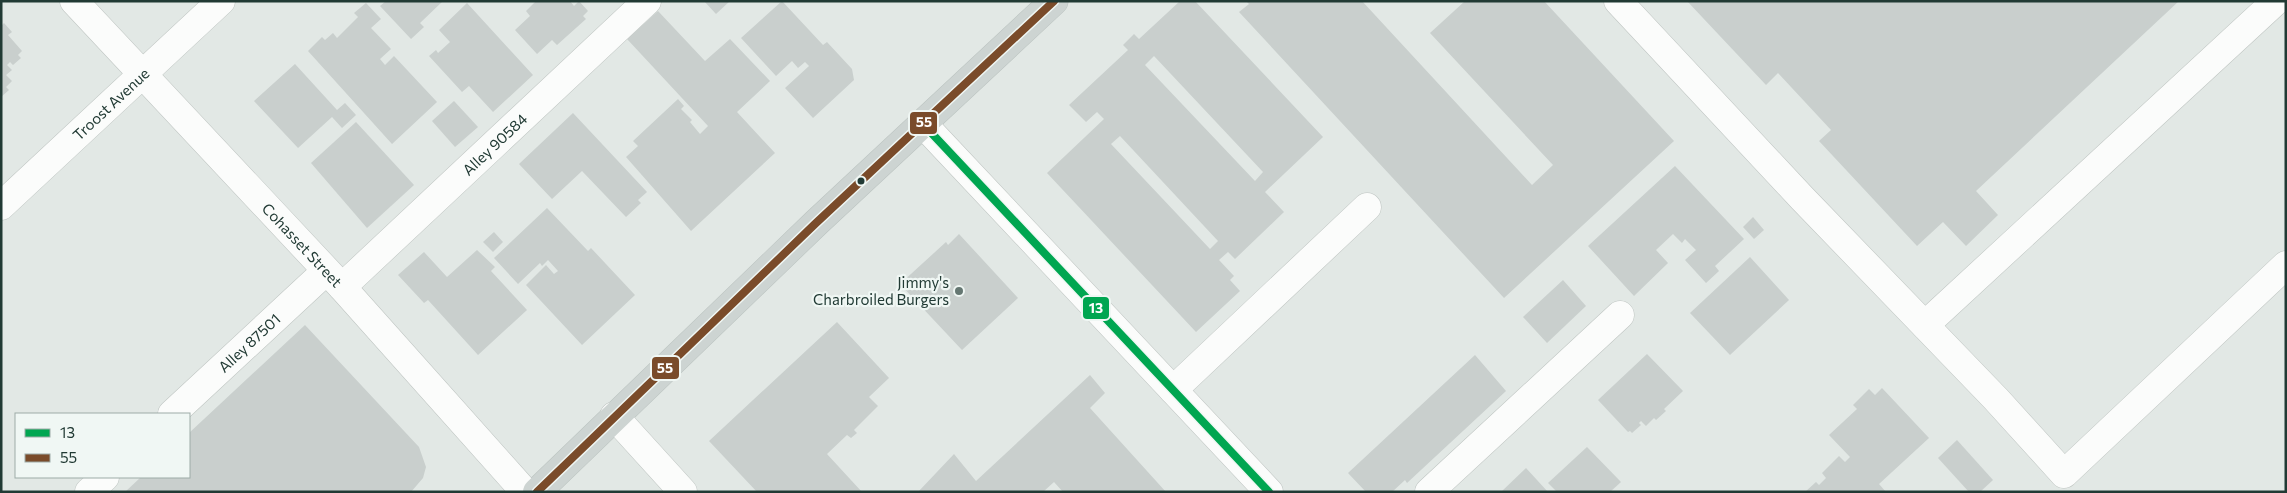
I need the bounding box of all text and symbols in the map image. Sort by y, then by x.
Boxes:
street label: Troost Avenue [69,64,153,144]
street label: Alley 90584 [458,109,531,179]
line badge: 55 [909,111,938,135]
text: 55 [916,113,932,130]
unlabelled marker [856,176,866,186]
street label: Cohasset Street [259,199,346,291]
place label: Jimmy's Charbroiled Burgers [813,273,949,308]
marker: Jimmy's Charbroiled Burgers [953,285,965,297]
line badge: 13 [1082,296,1110,320]
text: 13 [1089,299,1103,316]
street label: Alley 87501 [214,309,284,376]
line badge: 55 [651,356,680,380]
text: 55 [657,359,673,376]
legend [15,413,190,478]
text: 13 [60,423,75,441]
text: 55 [60,448,77,466]

